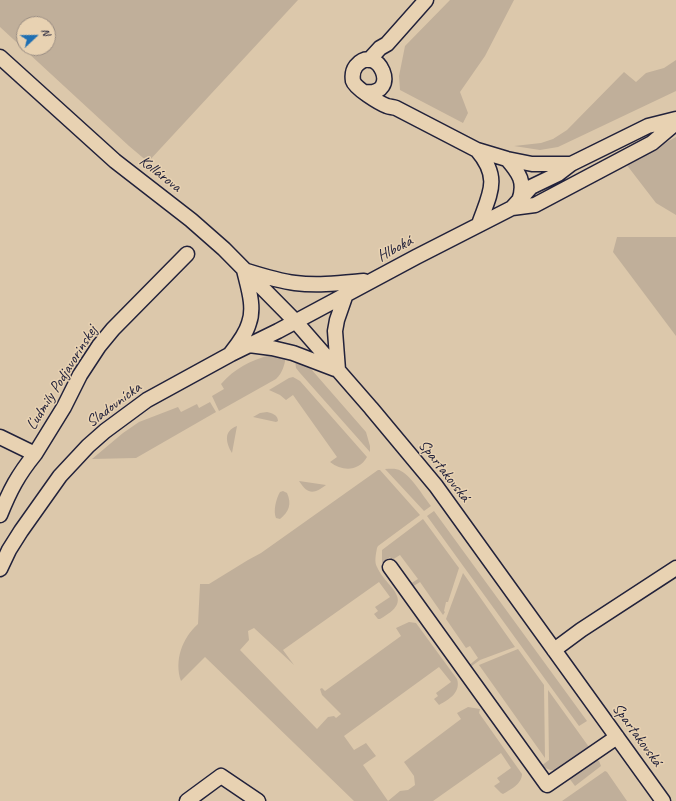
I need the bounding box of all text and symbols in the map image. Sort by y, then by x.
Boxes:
north arrow [16,16,56,56]
text: N [38,26,54,38]
street label: Kollárova [135,152,185,196]
street label: Hlboká [374,232,416,266]
street label: Ľudmily Podjavorinskej [22,322,102,434]
street label: Sladovnícka [83,378,145,432]
street label: Spartakovská [414,436,474,506]
street label: Spartakovská [608,700,666,770]

